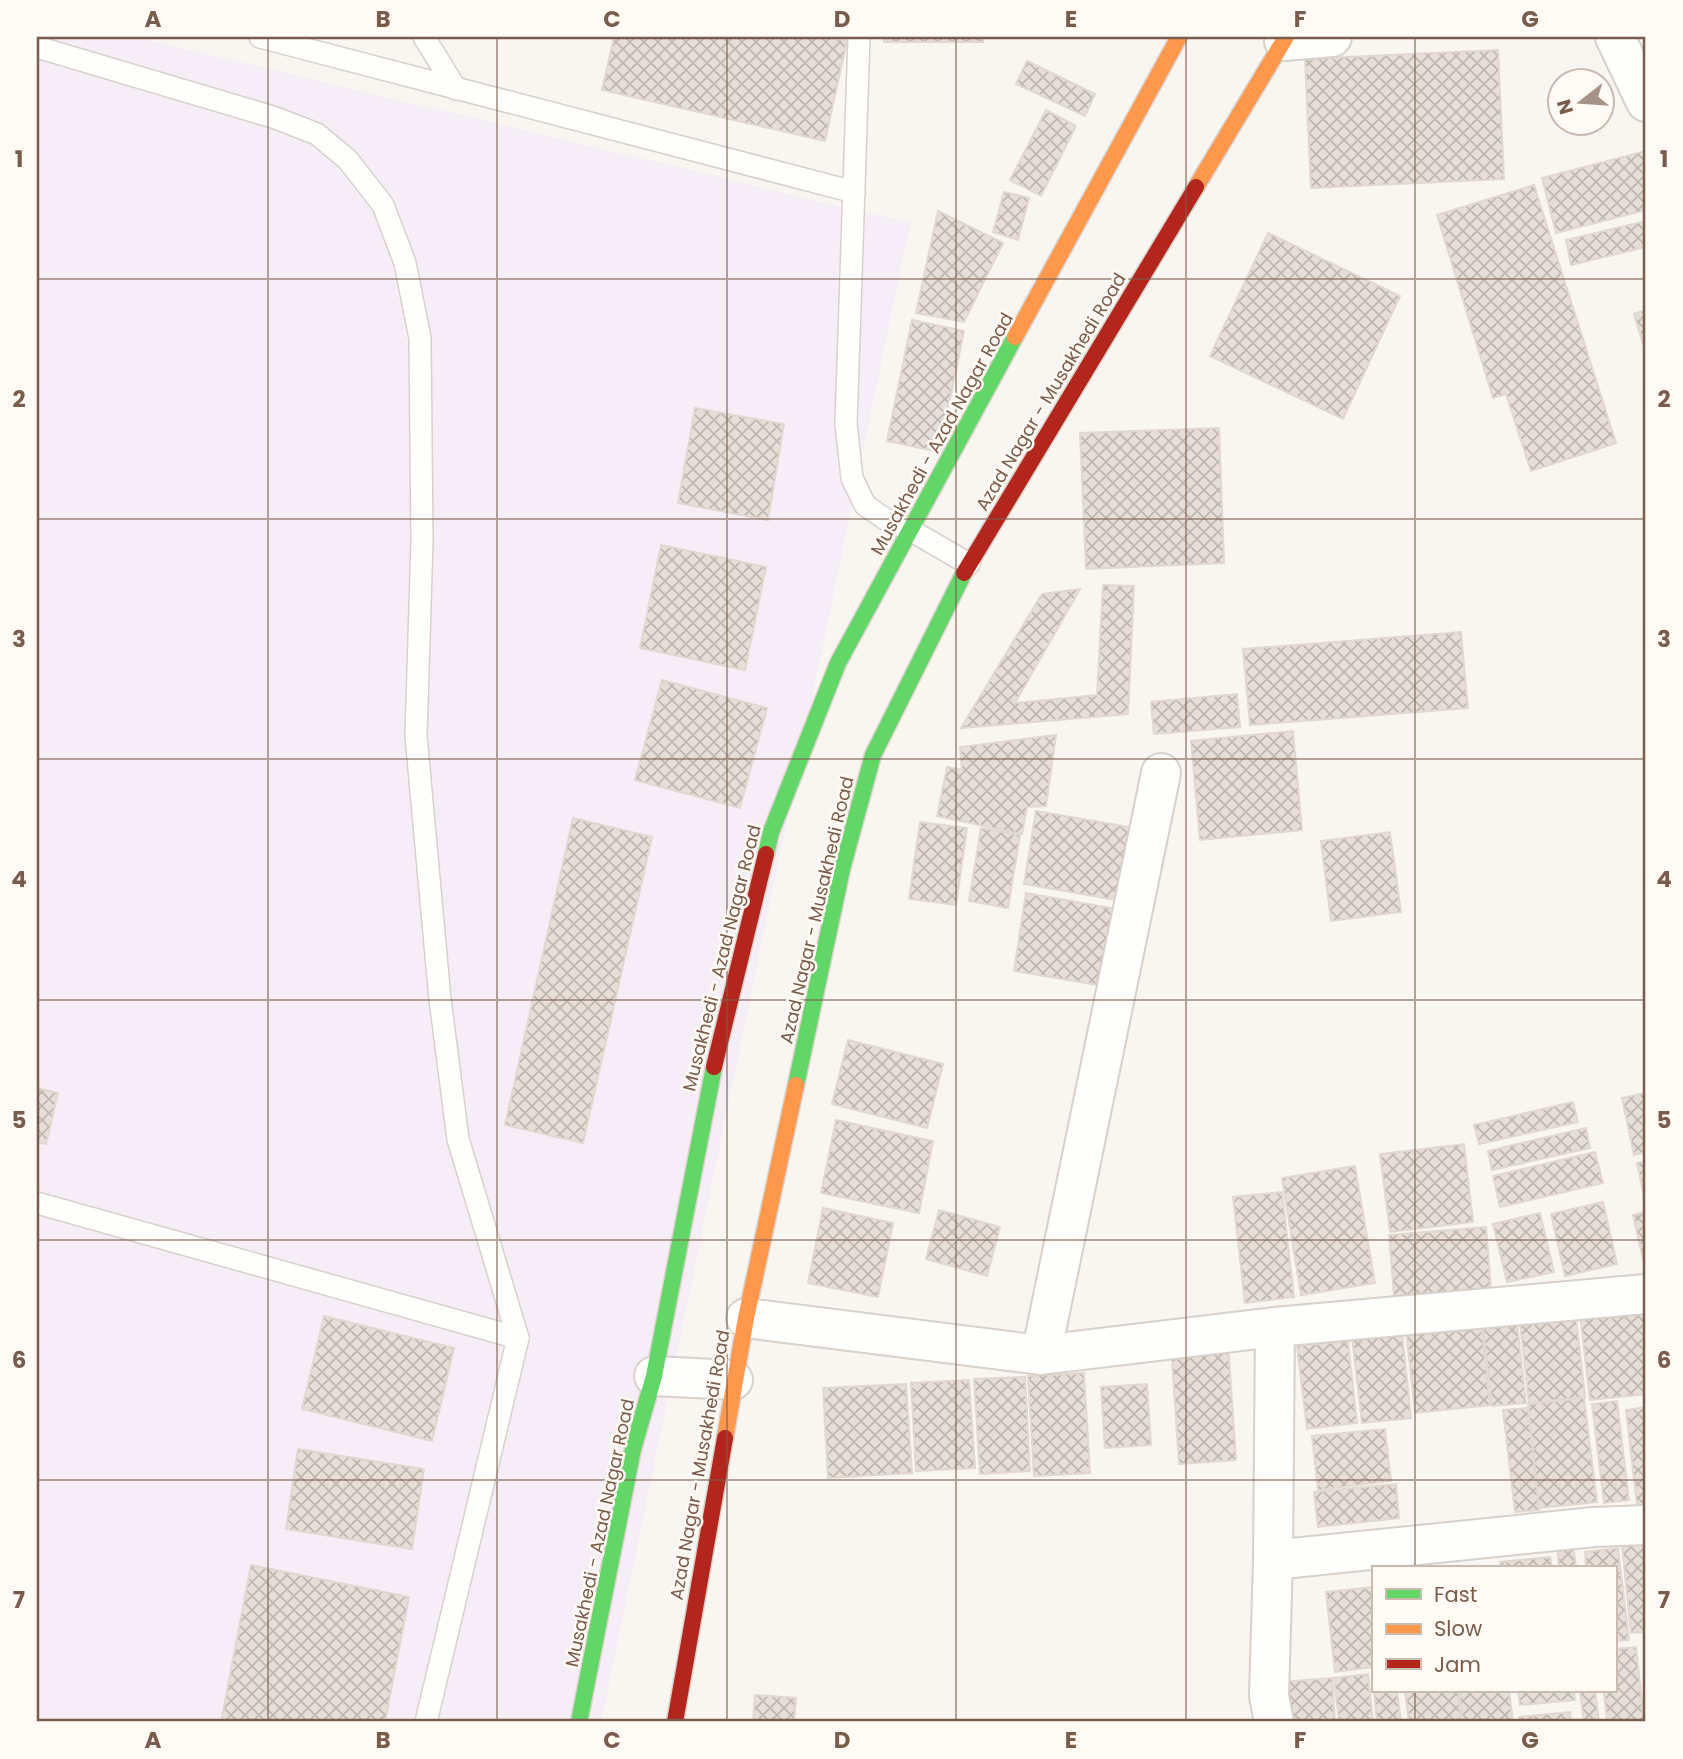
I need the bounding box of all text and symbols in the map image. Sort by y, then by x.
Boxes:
text: A [145,3,162,35]
text: B [375,3,391,35]
text: C [603,3,621,35]
text: D [834,3,850,35]
text: E [1065,3,1077,35]
text: F [1294,3,1306,35]
text: G [1521,3,1539,35]
north arrow [1546,66,1616,136]
text: N [1550,96,1580,118]
text: 1 [15,143,23,175]
text: 1 [1660,143,1668,175]
street label: Azad Nagar - Musakhedi Road [969,268,1132,515]
street label: Musakhedi - Azad Nagar Road [864,308,1019,559]
text: 2 [12,383,26,415]
text: 2 [1657,383,1671,415]
text: 3 [12,623,26,655]
text: 3 [1657,623,1671,655]
street label: Azad Nagar - Musakhedi Road [774,774,859,1046]
street label: Musakhedi - Azad Nagar Road [676,822,767,1094]
text: 4 [11,863,27,895]
text: 4 [1656,863,1672,895]
text: 5 [12,1104,26,1136]
text: 5 [1657,1104,1671,1136]
street label: Azad Nagar - Musakhedi Road [663,1328,736,1602]
text: 6 [12,1344,26,1376]
text: 6 [1657,1344,1671,1376]
street label: Musakhedi - Azad Nagar Road [559,1396,640,1669]
legend [1372,1566,1616,1692]
text: Fast [1434,1580,1477,1609]
text: 7 [13,1584,25,1616]
text: 7 [1658,1584,1670,1616]
text: Slow [1434,1614,1482,1643]
text: Jam [1434,1650,1481,1679]
text: A [145,1724,162,1756]
text: B [375,1724,391,1756]
text: C [603,1724,621,1756]
text: D [834,1724,850,1756]
text: E [1065,1724,1077,1756]
text: F [1294,1724,1306,1756]
text: G [1521,1724,1539,1756]

